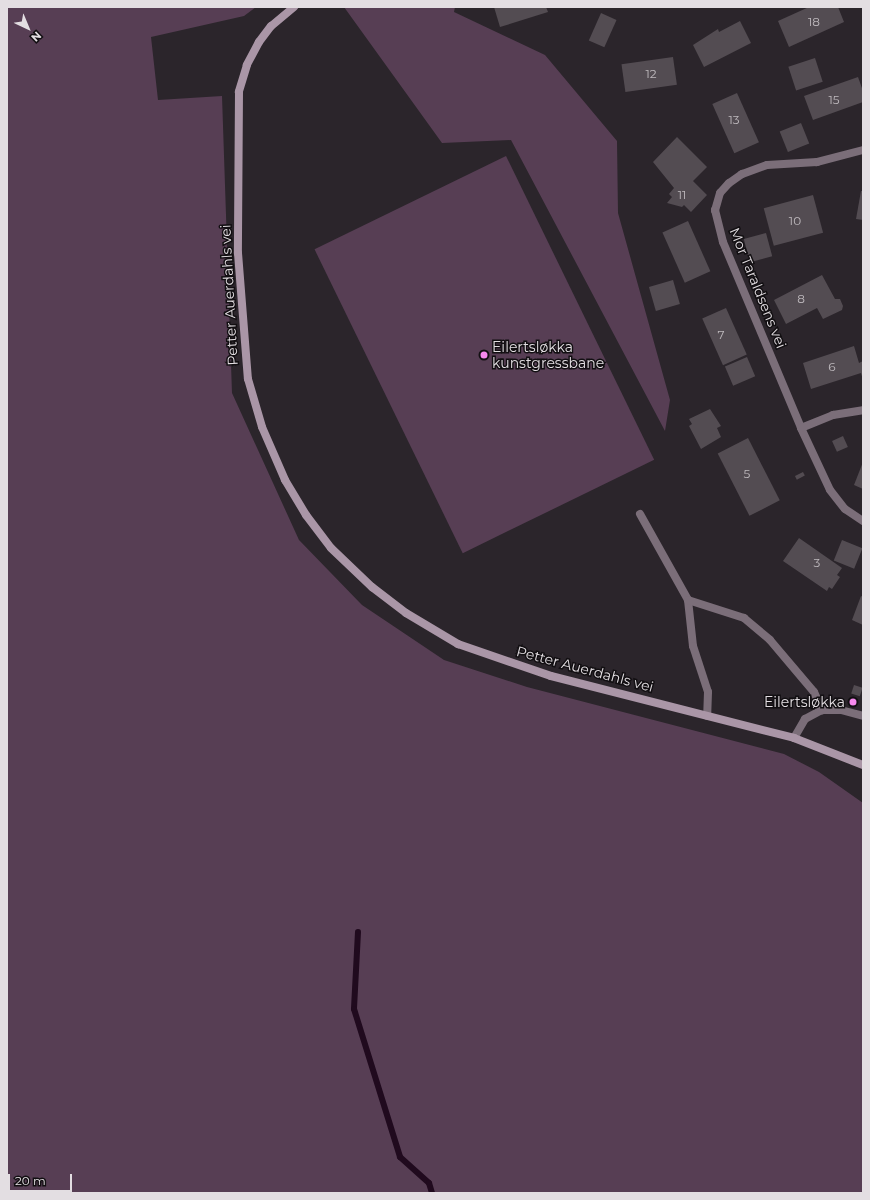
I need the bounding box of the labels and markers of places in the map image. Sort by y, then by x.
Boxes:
place label: Eilertsløkka kunstgressbane [492,339,604,372]
marker: Eilertsløkka kunstgressbane [479,350,489,360]
place label: Eilertsløkka [764,694,845,710]
marker: Eilertsløkka [848,697,858,707]

